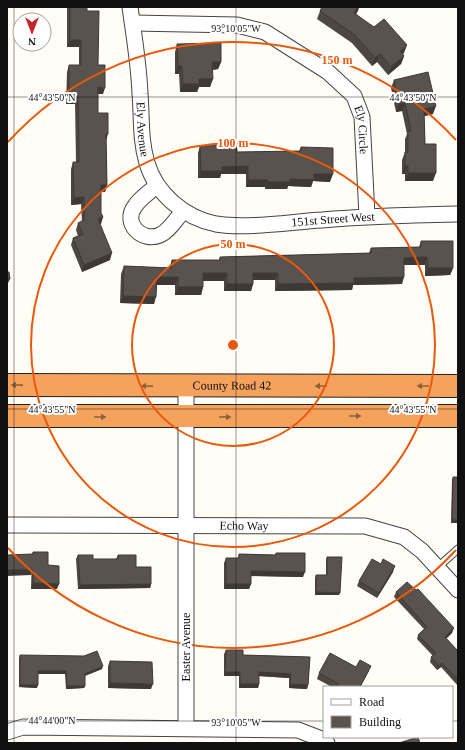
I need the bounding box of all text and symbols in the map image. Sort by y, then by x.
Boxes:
north arrow [12,12,52,52]
text: 93°10'05"W [211,23,261,34]
text: N [28,36,36,48]
text: 150 m [322,53,353,67]
text: 44°43'50"N [28,92,76,103]
text: 44°43'50"N [389,92,437,103]
street label: Ely Avenue [134,102,152,158]
street label: Ely Circle [351,103,371,154]
text: 100 m [218,136,249,150]
street label: 151st Street West [291,210,376,230]
text: 50 m [221,237,246,251]
centre of rings [226,338,240,352]
street label: County Road 42 [193,378,271,393]
one-way arrow [10,382,23,388]
one-way arrow [140,383,153,389]
one-way arrow [314,383,327,389]
one-way arrow [416,383,429,389]
text: 44°43'55"N [28,404,76,415]
text: 44°43'55"N [389,404,437,415]
one-way arrow [349,413,362,419]
one-way arrow [94,414,107,420]
one-way arrow [219,414,232,420]
street label: Echo Way [219,519,269,533]
street label: Easter Avenue [179,613,193,681]
legend [323,686,453,738]
text: Road [359,695,384,709]
text: 44°44'00"N [28,715,76,726]
text: Building [359,715,401,729]
text: 93°10'05"W [211,717,261,728]

